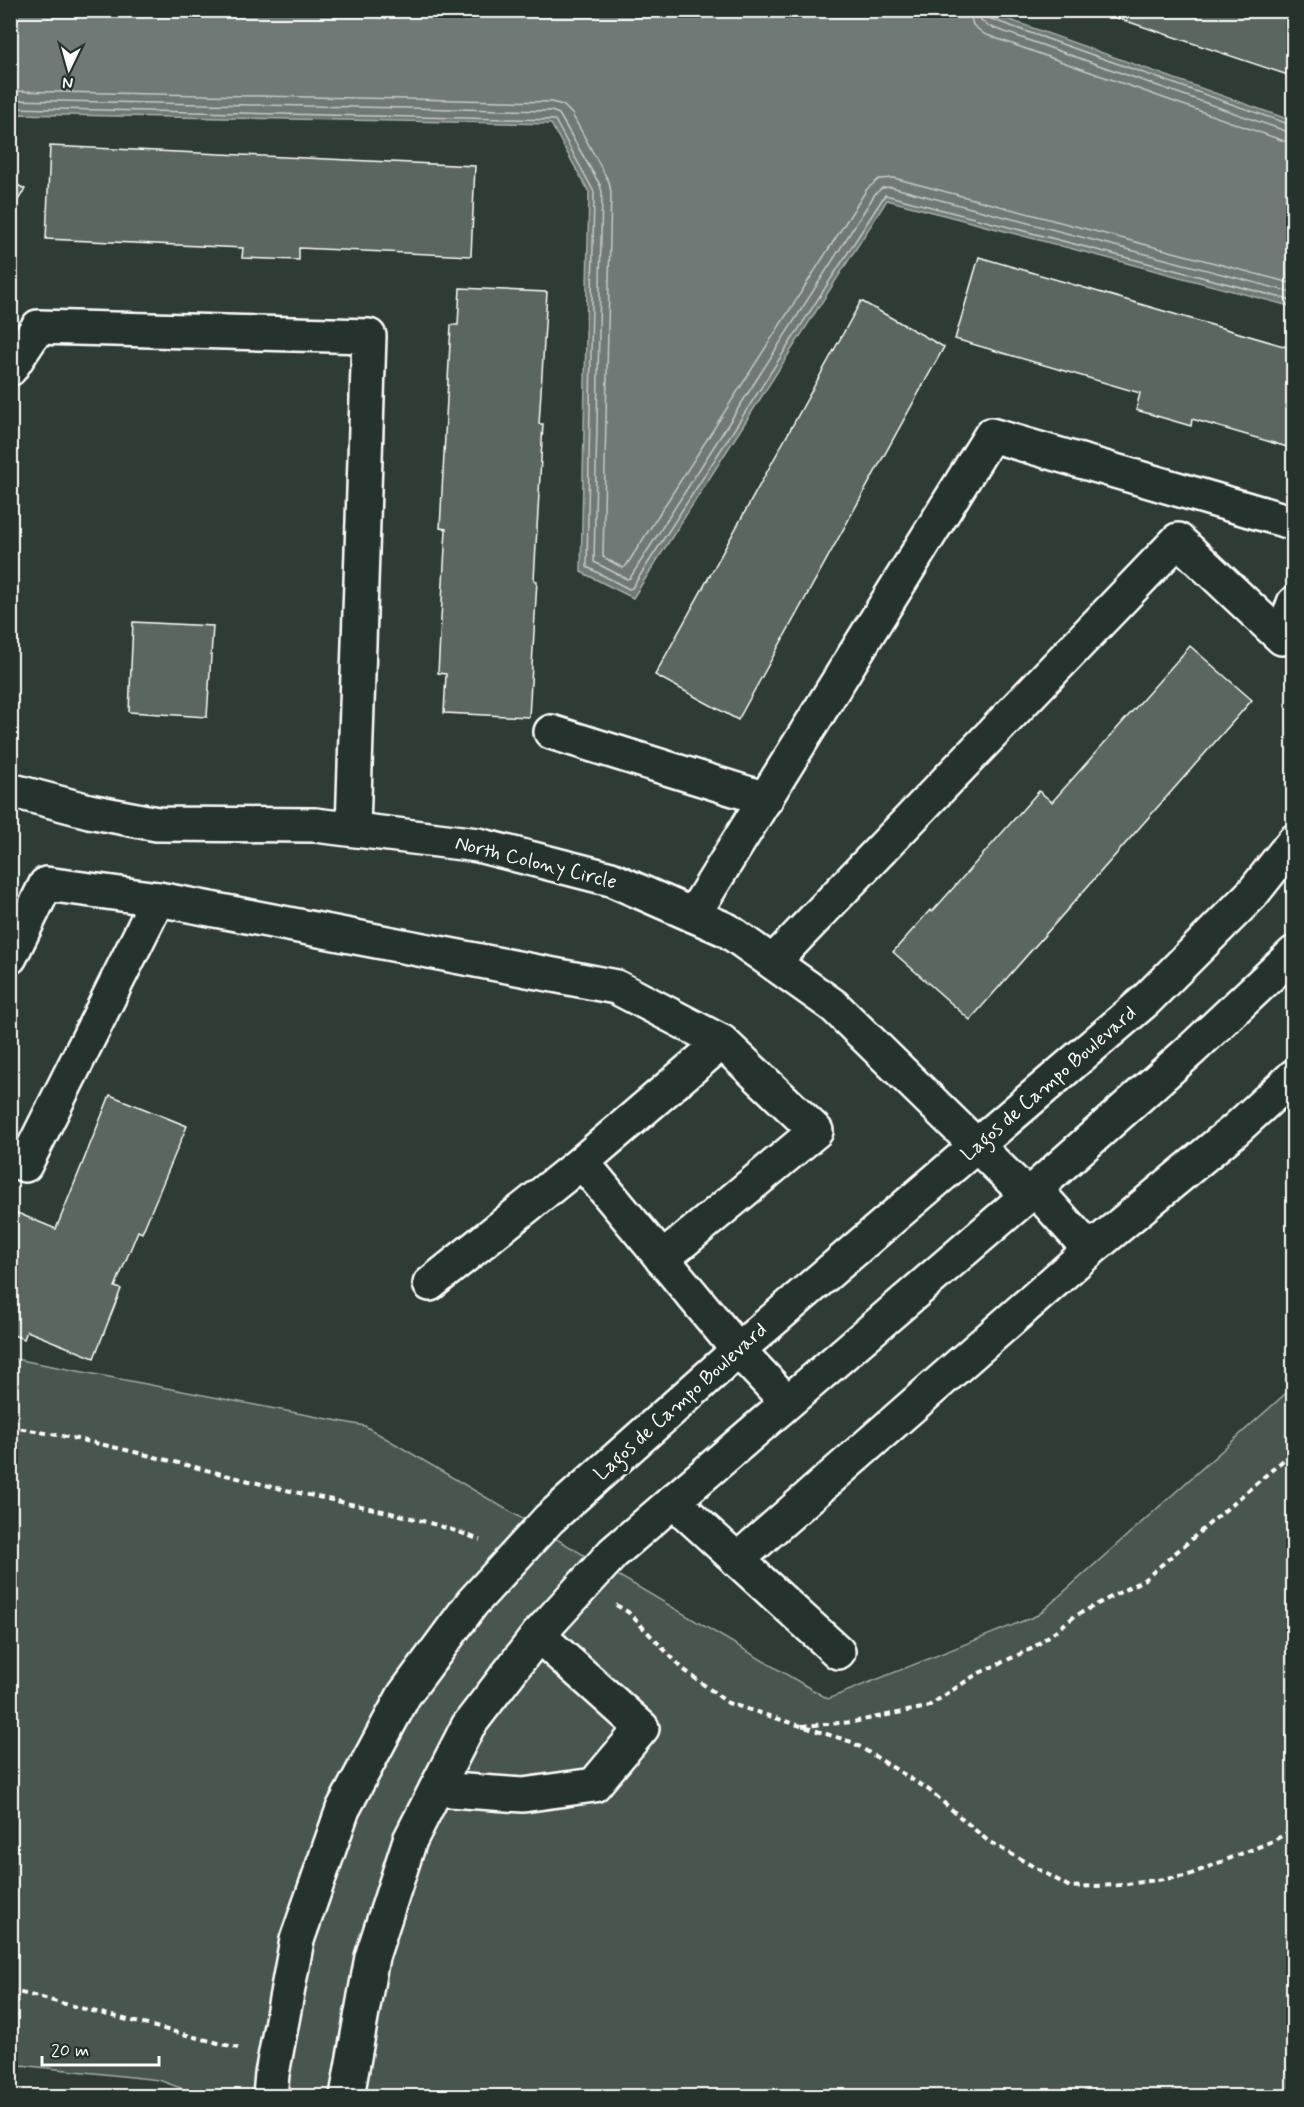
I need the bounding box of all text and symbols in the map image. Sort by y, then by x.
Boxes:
north arrow [39,39,99,99]
text: N [62,72,74,93]
street label: North Colony Circle [452,830,620,896]
street label: Lagos de Campo Boulevard [955,1000,1144,1169]
street label: Lagos de Campo Boulevard [589,1317,775,1489]
scale bar [42,2029,159,2067]
text: 20 m [51,2039,89,2063]

